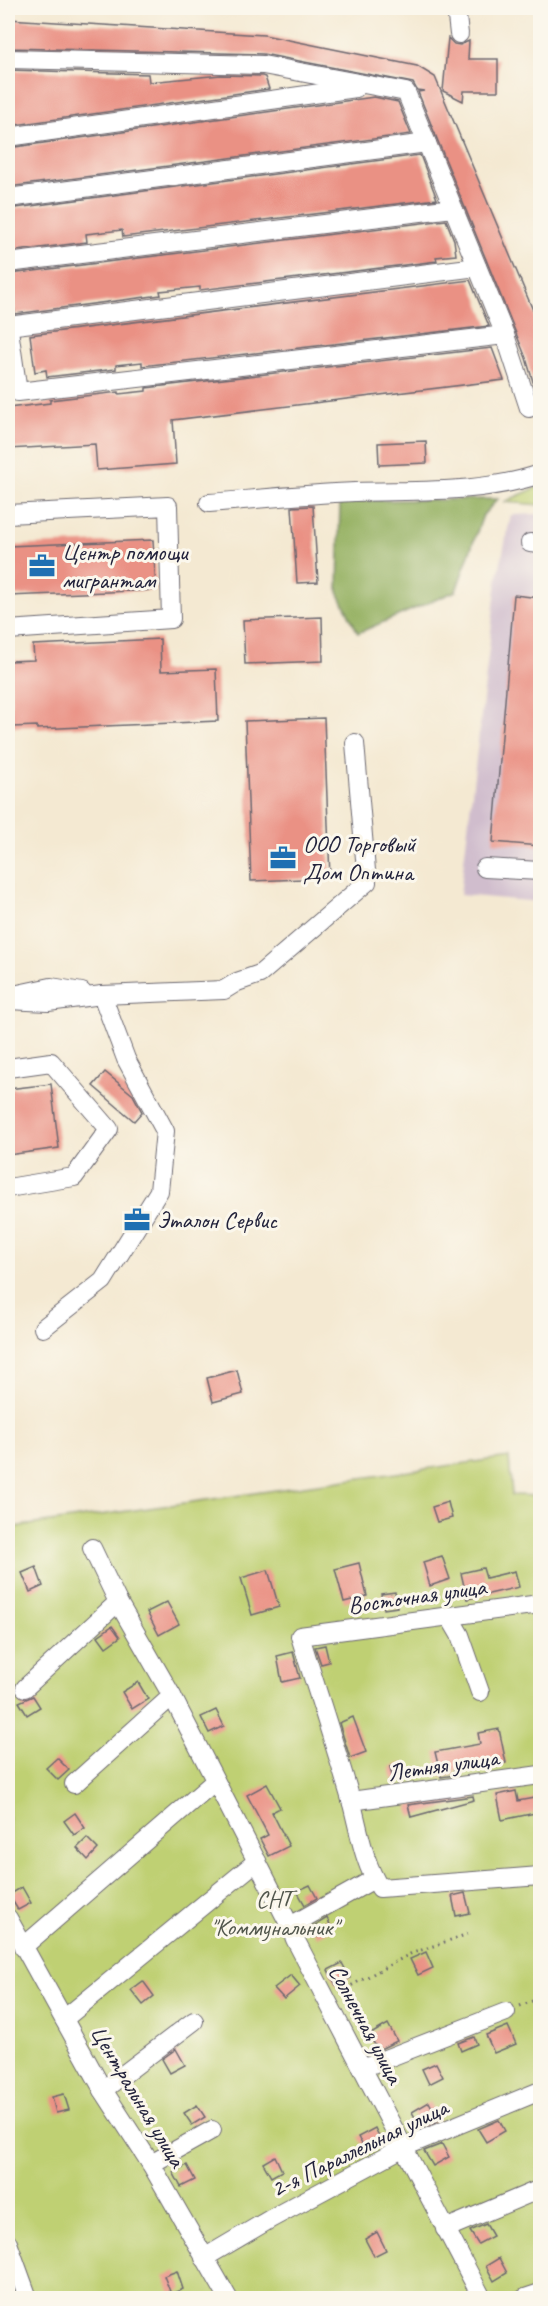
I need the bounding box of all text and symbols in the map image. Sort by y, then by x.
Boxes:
place label: Центр помощи мигрантам [62,537,190,595]
office icon: Центр помощи мигрантам [27,551,57,581]
place label: ООО Торговый Дом Оптина [303,829,418,887]
office icon: ООО Торговый Дом Оптина [268,843,298,873]
office icon: Эталон Сервис [122,1205,152,1235]
place label: Эталон Сервис [157,1205,278,1235]
street label: Восточная улица [346,1571,489,1621]
street label: Летняя улица [386,1742,502,1788]
park label: СНТ "Коммунальник" [210,1884,343,1942]
street label: Солнечная улица [322,1959,411,2090]
street label: Центральная улица [84,2019,193,2174]
street label: 2-я Параллельная улица [266,2091,454,2204]

